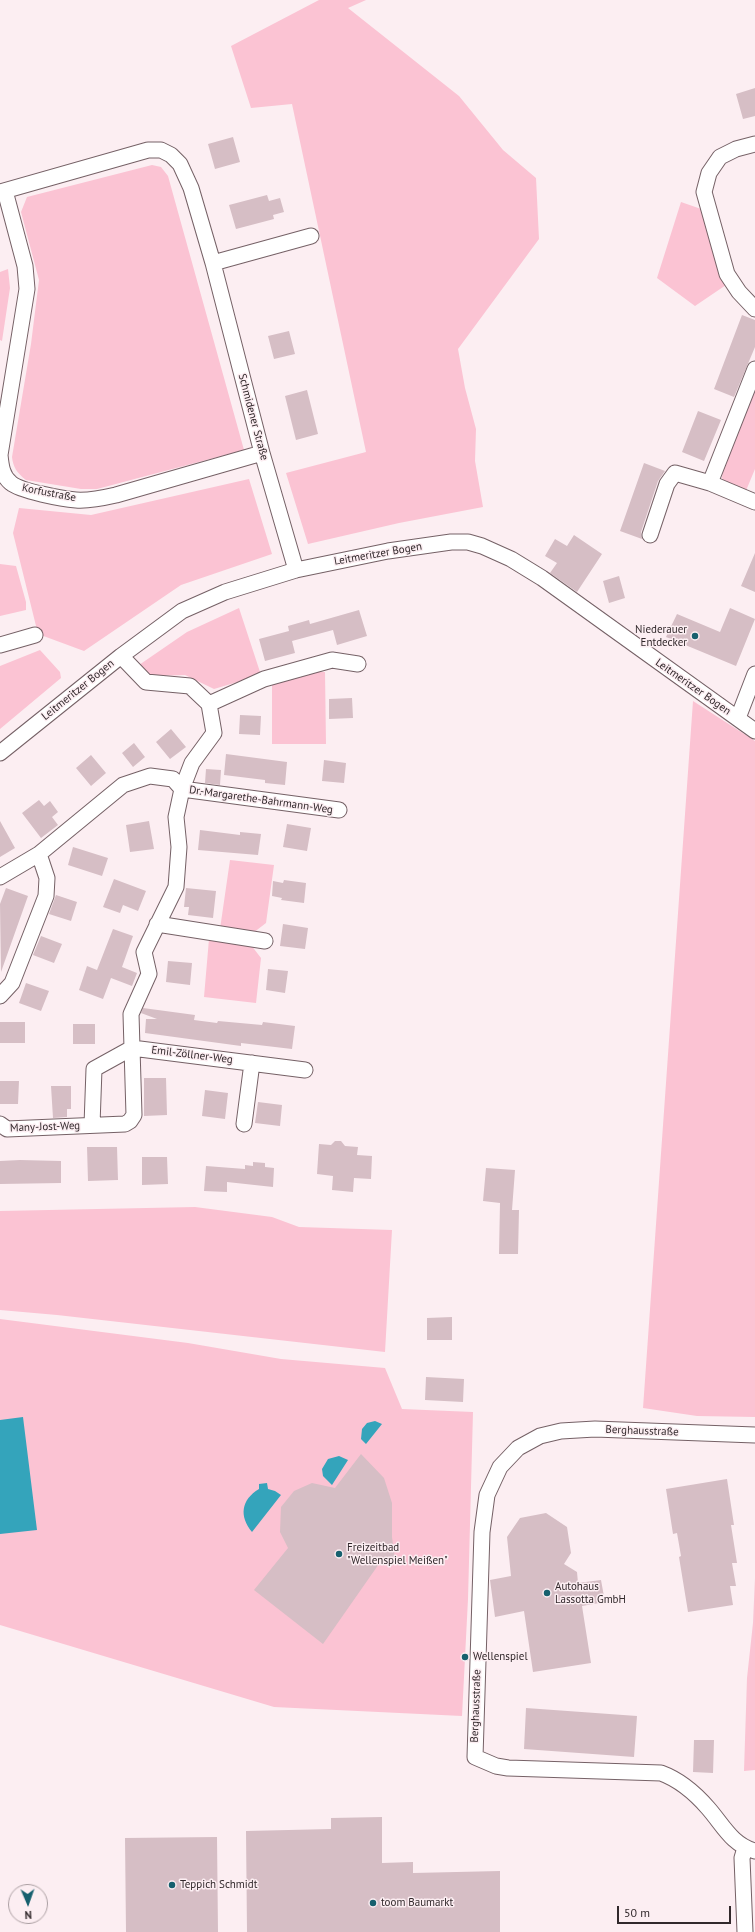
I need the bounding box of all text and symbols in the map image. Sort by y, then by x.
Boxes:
street label: Schmidener Straße [235,372,271,462]
street label: Korfustraße [21,481,77,505]
street label: Leitmeritzer Bogen [333,540,423,568]
place label: Niederauer Entdecker [635,623,687,649]
marker: Niederauer Entdecker [690,631,700,641]
street label: Leitmeritzer Bogen [653,656,733,718]
street label: Leitmeritzer Bogen [39,657,117,723]
street label: Dr.-Margarethe-Bahrmann-Weg [188,783,334,817]
street label: Emil-Zöllner-Weg [151,1043,233,1067]
street label: Many-Jost-Weg [10,1119,80,1135]
street label: Berghausstraße [605,1423,679,1439]
place label: Freizeitbad "Wellenspiel Meißen" [347,1541,448,1567]
marker: Freizeitbad "Wellenspiel Meißen" [334,1549,344,1559]
place label: Autohaus Lassotta GmbH [555,1580,626,1606]
marker: Autohaus Lassotta GmbH [542,1588,552,1598]
place label: Wellenspiel [473,1650,528,1664]
marker: Wellenspiel [460,1652,470,1662]
street label: Berghausstraße [468,1669,484,1743]
place label: Teppich Schmidt [180,1878,257,1892]
marker: Teppich Schmidt [167,1880,177,1890]
north arrow [8,1884,48,1924]
place label: toom Baumarkt [381,1896,453,1910]
marker: toom Baumarkt [368,1898,378,1908]
scale bar [619,1898,733,1924]
text: 50 m [624,1905,650,1920]
text: N [25,1908,32,1922]

